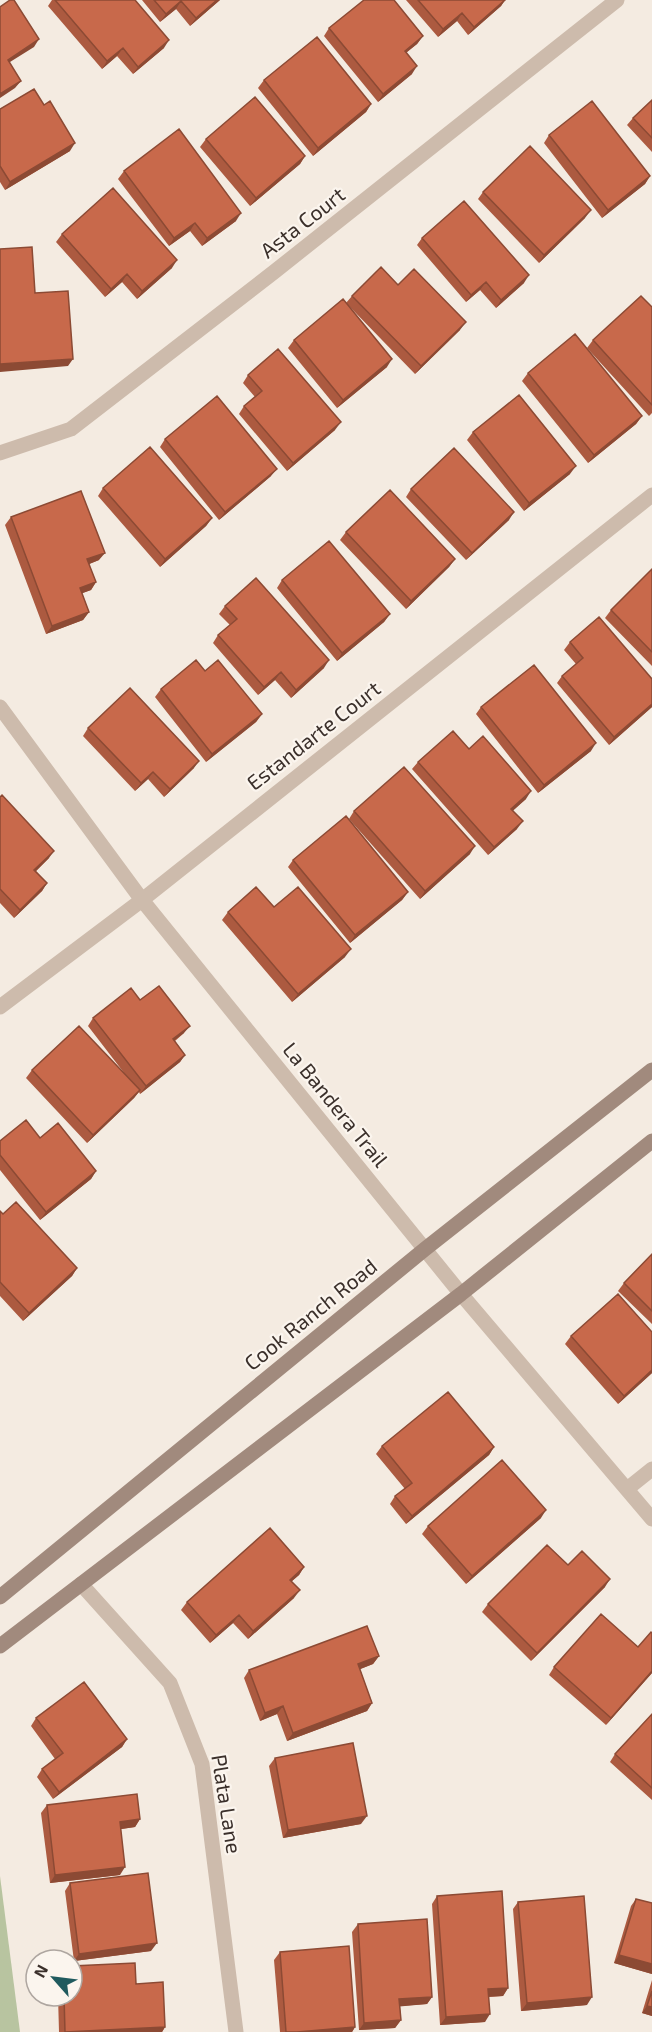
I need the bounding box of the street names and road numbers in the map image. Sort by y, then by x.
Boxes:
street label: Asta Court [255,181,349,263]
street label: Estandarte Court [241,675,385,795]
street label: La Bandera Trail [278,1037,394,1172]
street label: Cook Ranch Road [239,1253,381,1375]
street label: Plata Lane [207,1752,248,1855]

